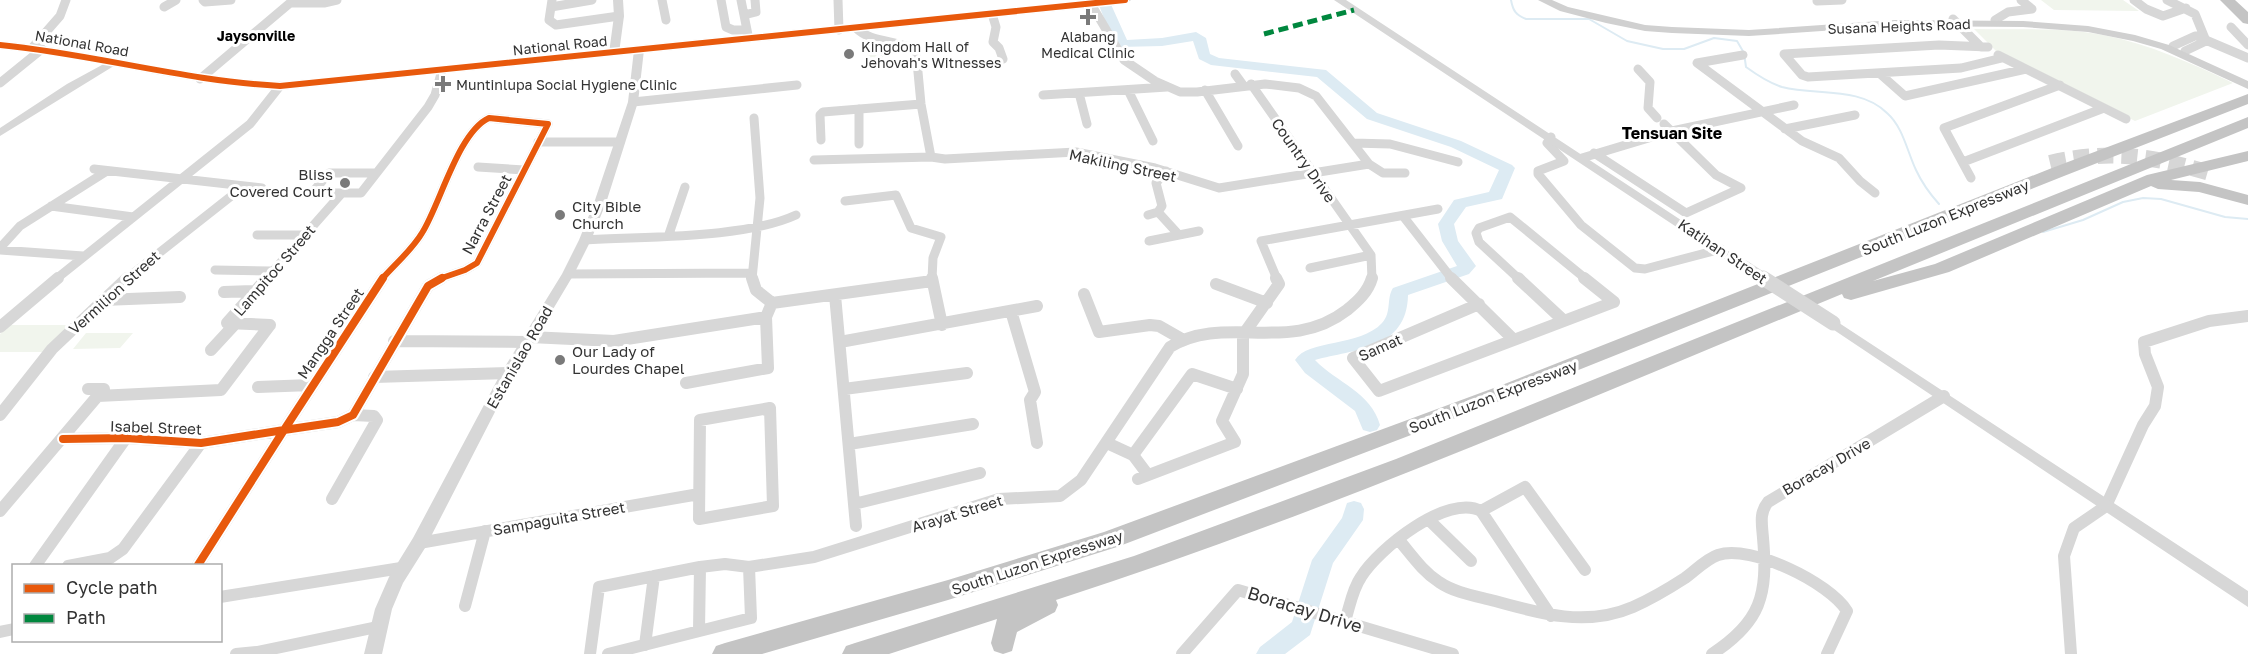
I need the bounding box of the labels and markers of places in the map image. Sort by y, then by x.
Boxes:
marker: Alabang Medical Clinic [1079,8,1097,26]
place label: Alabang Medical Clinic [1041,28,1135,61]
place label: Kingdom Hall of Jehovah's Witnesses [861,38,1001,71]
marker: Kingdom Hall of Jehovah's Witnesses [842,47,856,61]
marker: Muntinlupa Social Hygiene Clinic [434,75,452,93]
place label: Muntinlupa Social Hygiene Clinic [456,76,678,93]
place label: Bliss Covered Court [229,165,333,200]
marker: Bliss Covered Court [338,176,352,190]
place label: City Bible Church [572,197,642,232]
marker: City Bible Church [553,208,567,222]
place label: Our Lady of Lourdes Chapel [572,342,685,377]
marker: Our Lady of Lourdes Chapel [553,353,567,367]

